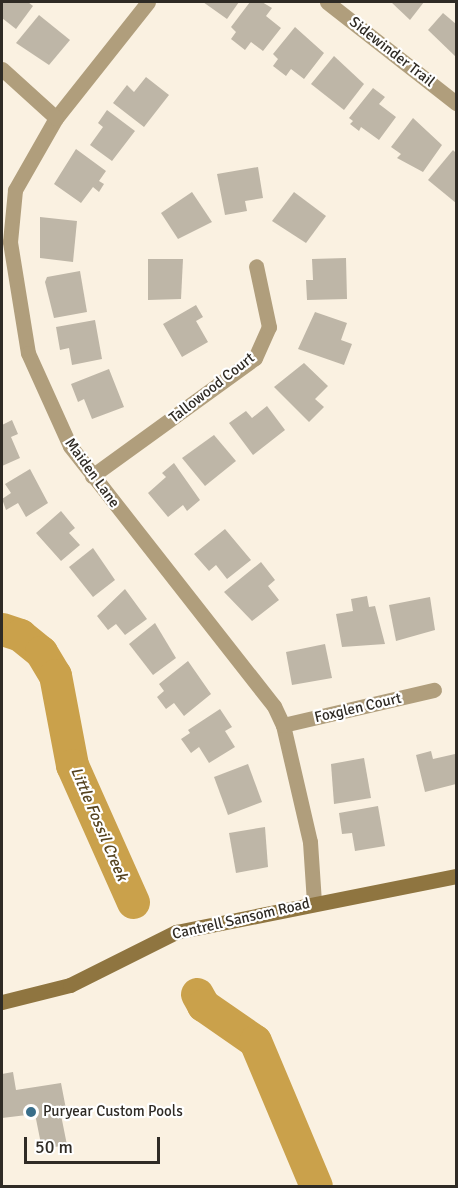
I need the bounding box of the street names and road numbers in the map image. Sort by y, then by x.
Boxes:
street label: Sidewinder Trail [346,13,438,91]
street label: Tallowood Court [166,349,258,427]
street label: Maiden Lane [61,435,123,511]
street label: Foxglen Court [313,689,403,727]
street label: Cantrell Sansom Road [171,894,311,944]

